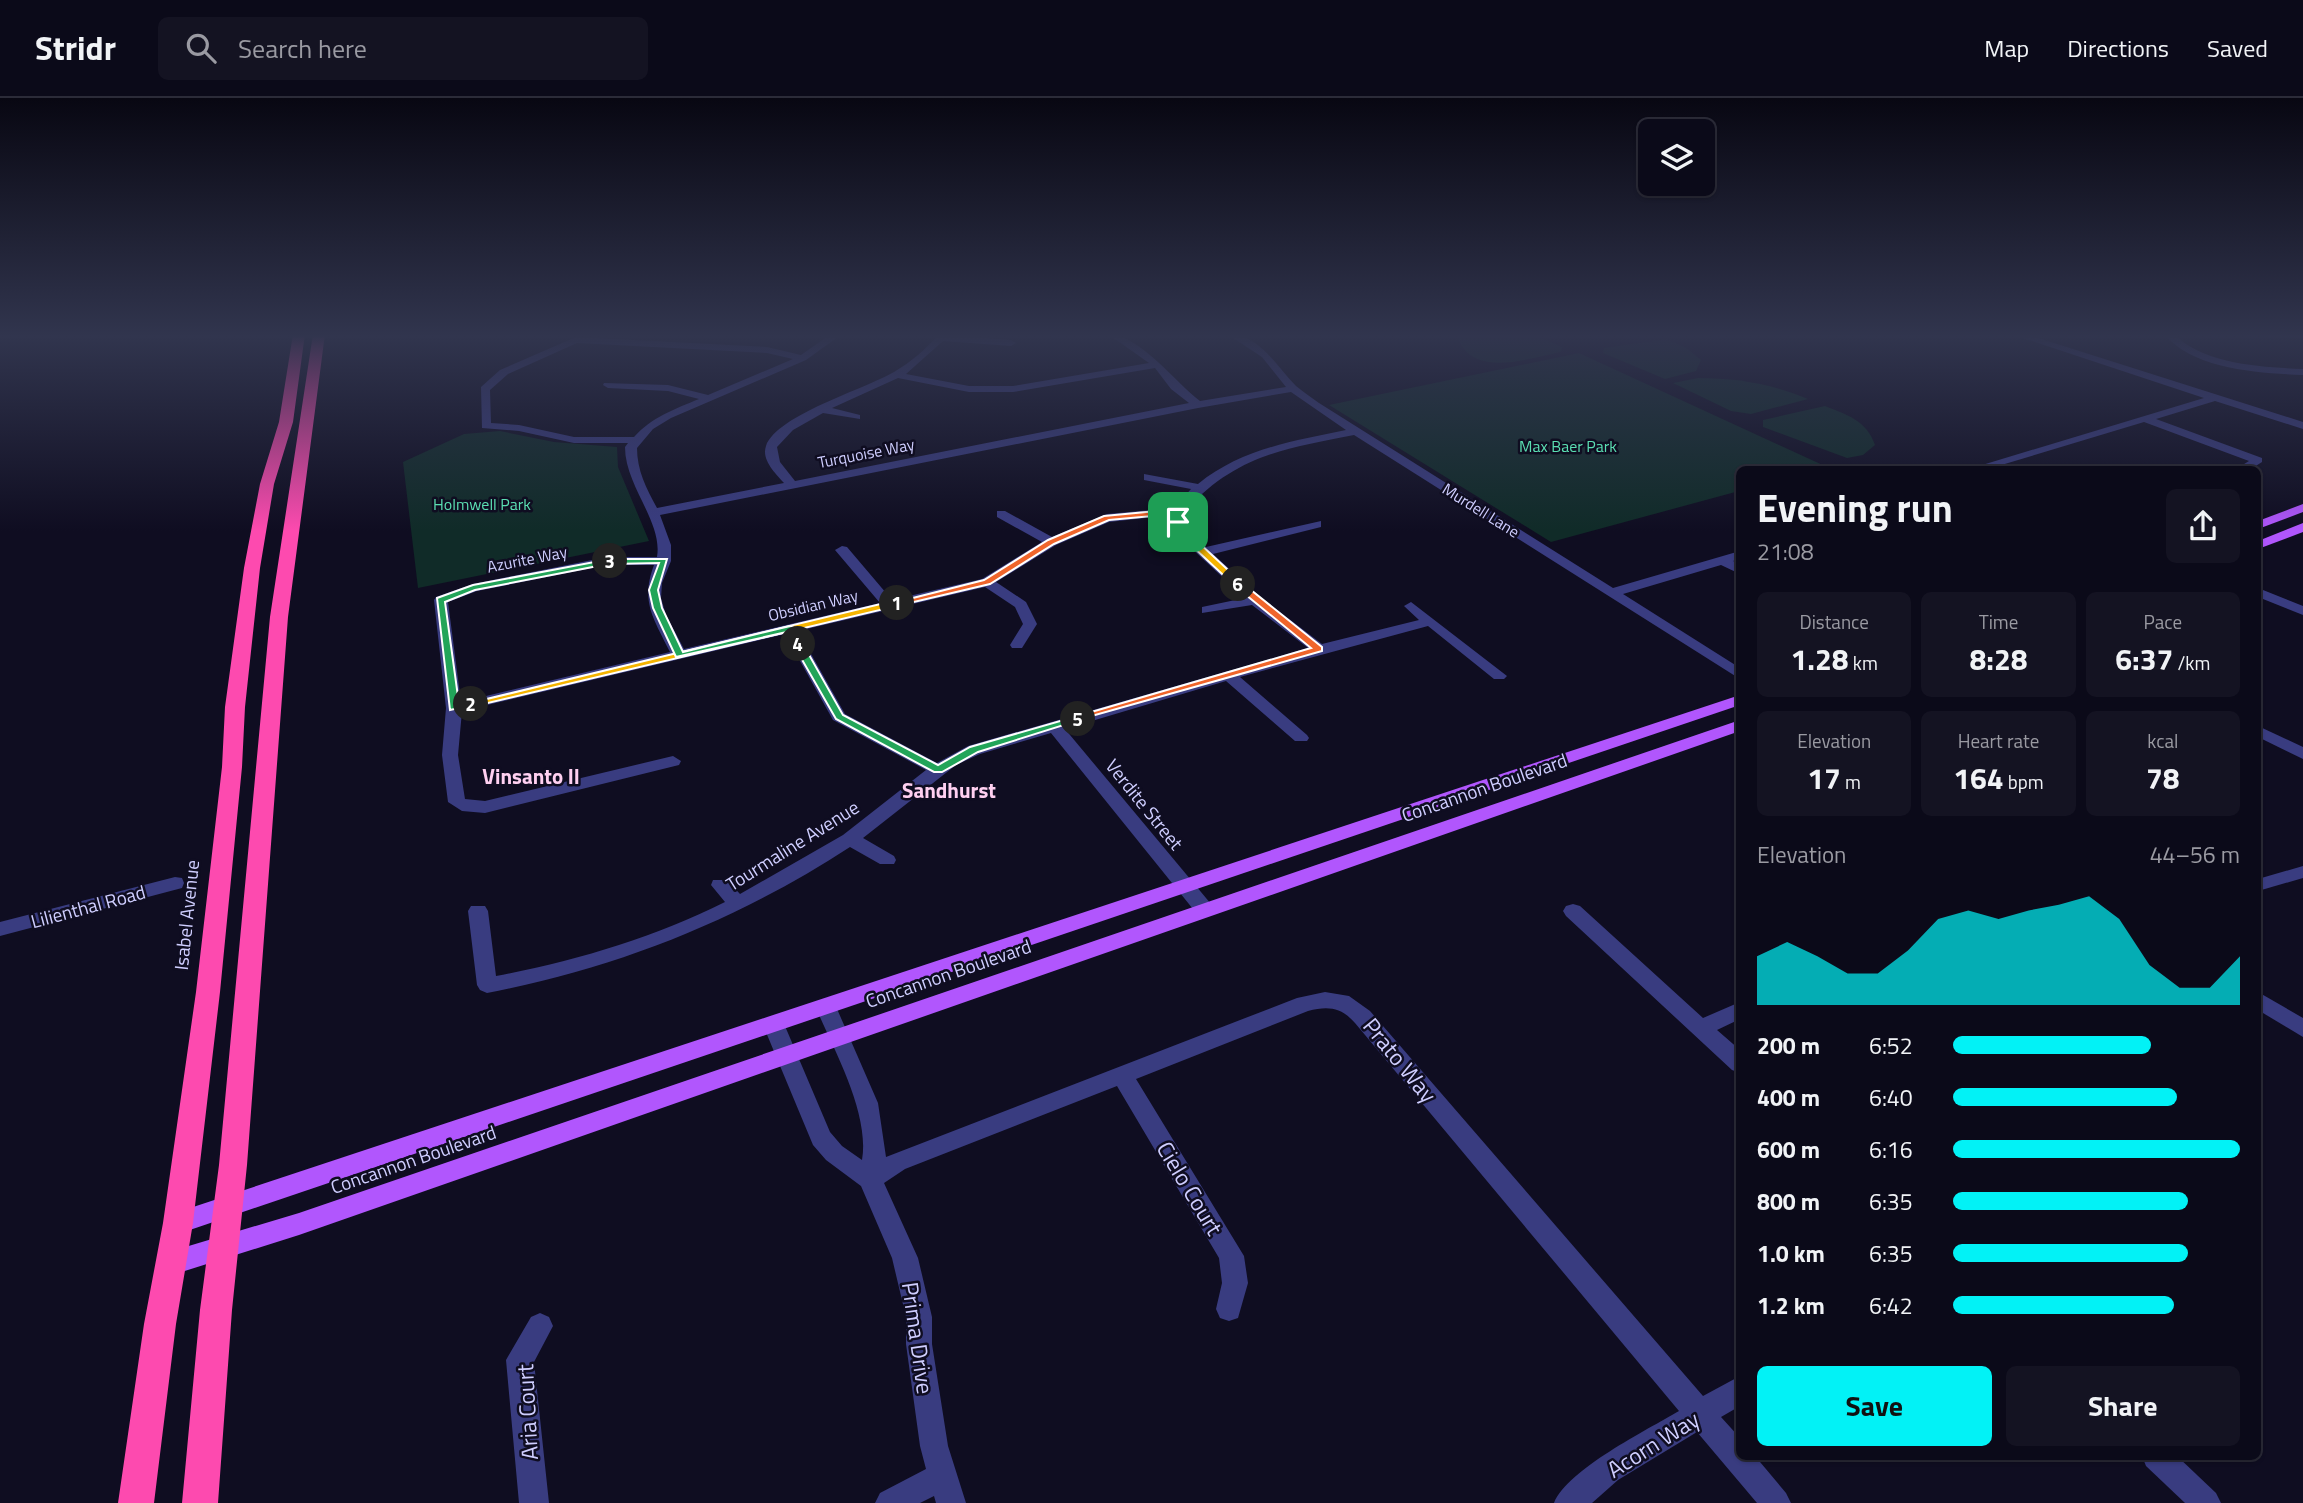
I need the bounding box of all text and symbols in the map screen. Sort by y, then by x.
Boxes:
search box [158,17,648,80]
text: Stridr [35,23,116,73]
icon: search [182,29,220,67]
text: Search here [238,29,367,68]
text: Map [1984,30,2029,66]
text: Directions [2067,30,2169,66]
text: Saved [2207,30,2268,66]
map controls [1638,119,1715,196]
button: layers [1638,119,1715,196]
street label: Turquoise Way [815,432,917,474]
park label: Max Baer Park [1519,434,1617,458]
street label: Murdell Lane [1438,477,1524,543]
text: Evening run [1757,479,1953,537]
button: share [2166,489,2240,563]
park label: Holmwell Park [433,492,531,516]
pin [1148,492,1208,552]
icon: arrive [1159,503,1197,541]
text: 21:08 [1757,534,1814,569]
street label: Azurite Way [485,539,569,579]
pin: 3 [592,544,628,578]
text: 3 [604,546,615,575]
pin: 6 [1220,566,1256,602]
text: 6 [1232,569,1243,598]
street label: Obsidian Way [766,583,861,627]
pin: 1 [880,586,914,620]
text: 1 [891,588,902,617]
text: Distance [1799,607,1869,636]
text: Time [1979,607,2018,636]
text: Pace [2144,607,2182,636]
pin: 4 [780,626,816,662]
text: 4 [792,629,803,658]
text: 1.28 [1791,636,1849,682]
text: 8:28 [1969,636,2028,682]
text: 6:37 [2115,636,2173,682]
text: km [1849,648,1878,677]
text: /km [2173,648,2210,677]
pin: 2 [454,686,489,722]
text: 2 [465,689,476,718]
pin: 5 [1060,702,1096,736]
text: 5 [1072,704,1083,733]
text: Elevation [1797,726,1871,755]
text: Heart rate [1958,726,2039,755]
text: kcal [2147,726,2178,755]
street label: Concannon Boulevard [1397,745,1571,829]
street label: Verdite Street [1099,752,1191,856]
text: 17 [1807,755,1841,801]
text: 164 [1953,755,2004,801]
text: 78 [2146,755,2180,801]
district label: Vinsanto II [482,760,580,792]
text: m [1841,767,1861,796]
text: bpm [2004,767,2044,796]
district label: Sandhurst [902,774,996,806]
street label: Tourmaline Avenue [720,792,864,898]
text: Elevation [1757,837,1846,872]
text: 44–56 m [2150,837,2240,872]
street label: Isabel Avenue [166,858,206,972]
street label: Lilienthal Road [27,877,149,935]
street label: Concannon Boulevard [861,931,1035,1015]
street label: Prato Way [1355,1010,1445,1110]
text: 200 m [1757,1028,1820,1063]
text: 6:52 [1869,1028,1913,1063]
text: 400 m [1757,1080,1820,1115]
text: 6:40 [1869,1080,1913,1115]
street label: Concannon Boulevard [326,1117,500,1201]
text: 600 m [1757,1132,1820,1167]
text: 6:16 [1869,1132,1913,1167]
street label: Cielo Court [1148,1134,1232,1242]
text: 800 m [1757,1184,1820,1219]
text: 6:35 [1869,1184,1913,1219]
text: 1.0 km [1757,1236,1825,1271]
text: 6:35 [1869,1236,1913,1271]
street label: Prima Drive [893,1280,943,1396]
text: 1.2 km [1757,1288,1825,1323]
text: 6:42 [1869,1288,1913,1323]
street label: Aria Court [507,1363,547,1461]
button: Save [1757,1366,1992,1446]
button: Share [2006,1366,2240,1446]
street label: Acorn Way [1600,1402,1706,1486]

